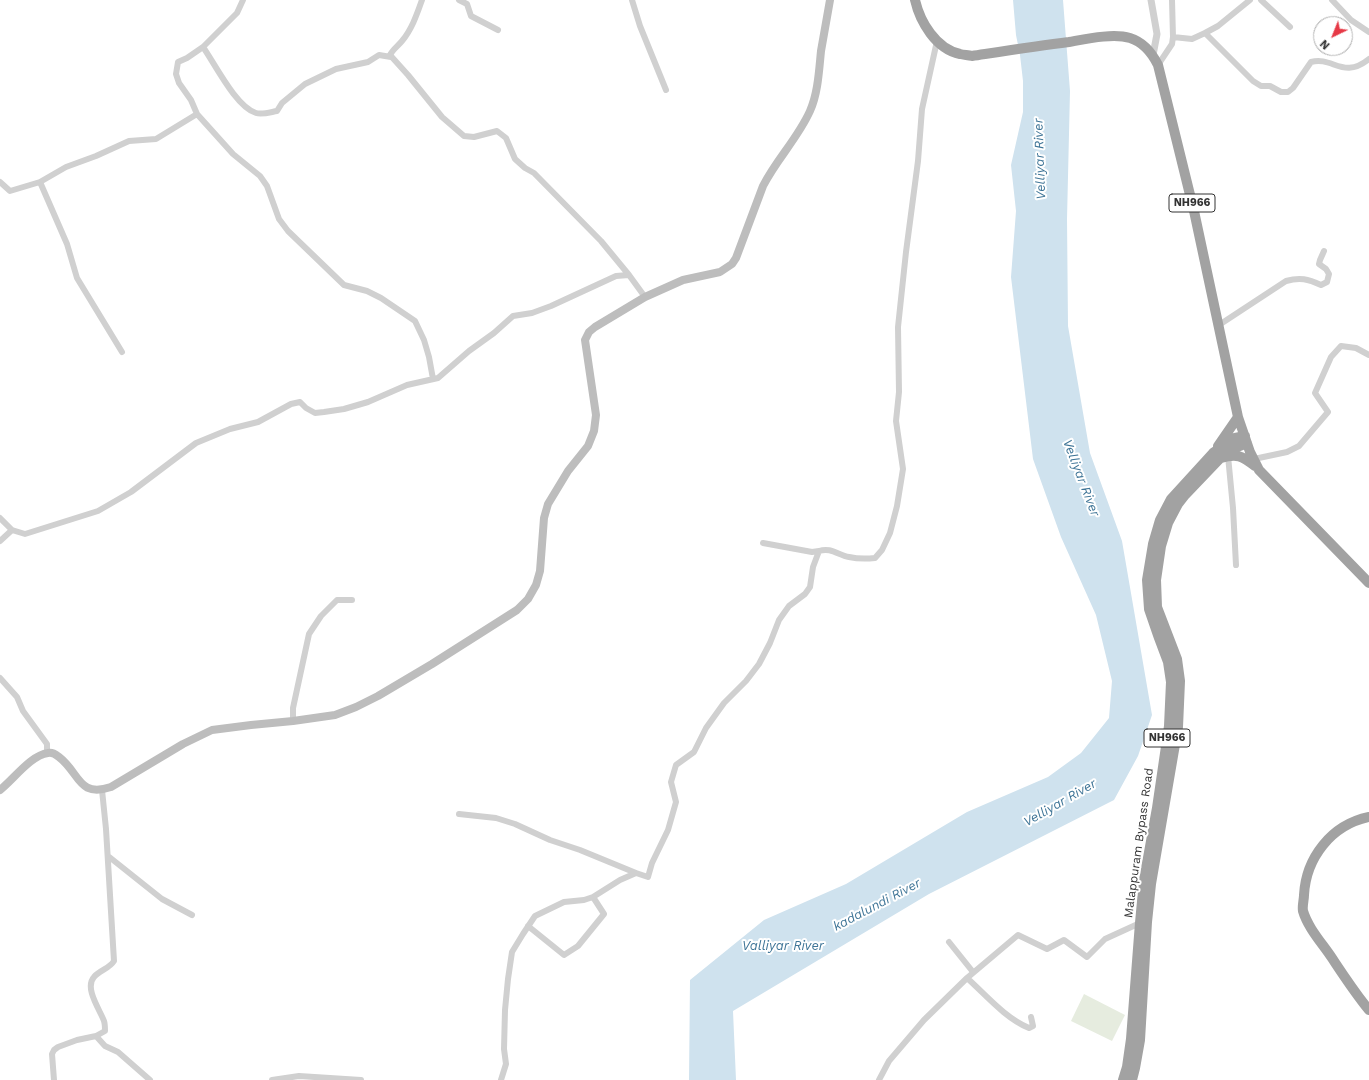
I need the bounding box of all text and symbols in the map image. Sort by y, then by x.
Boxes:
north arrow [1313,16,1353,56]
text: N [1318,37,1333,52]
water label: Velliyar River [1031,118,1049,200]
road number: NH966 [1169,194,1215,212]
water label: Velliyar River [1059,437,1103,519]
road number: NH966 [1144,729,1190,747]
street label: Malappuram Bypass Road [1121,767,1157,919]
water label: Velliyar River [1021,776,1099,830]
water label: kadalundi River [831,875,923,935]
water label: Valliyar River [742,938,824,954]

